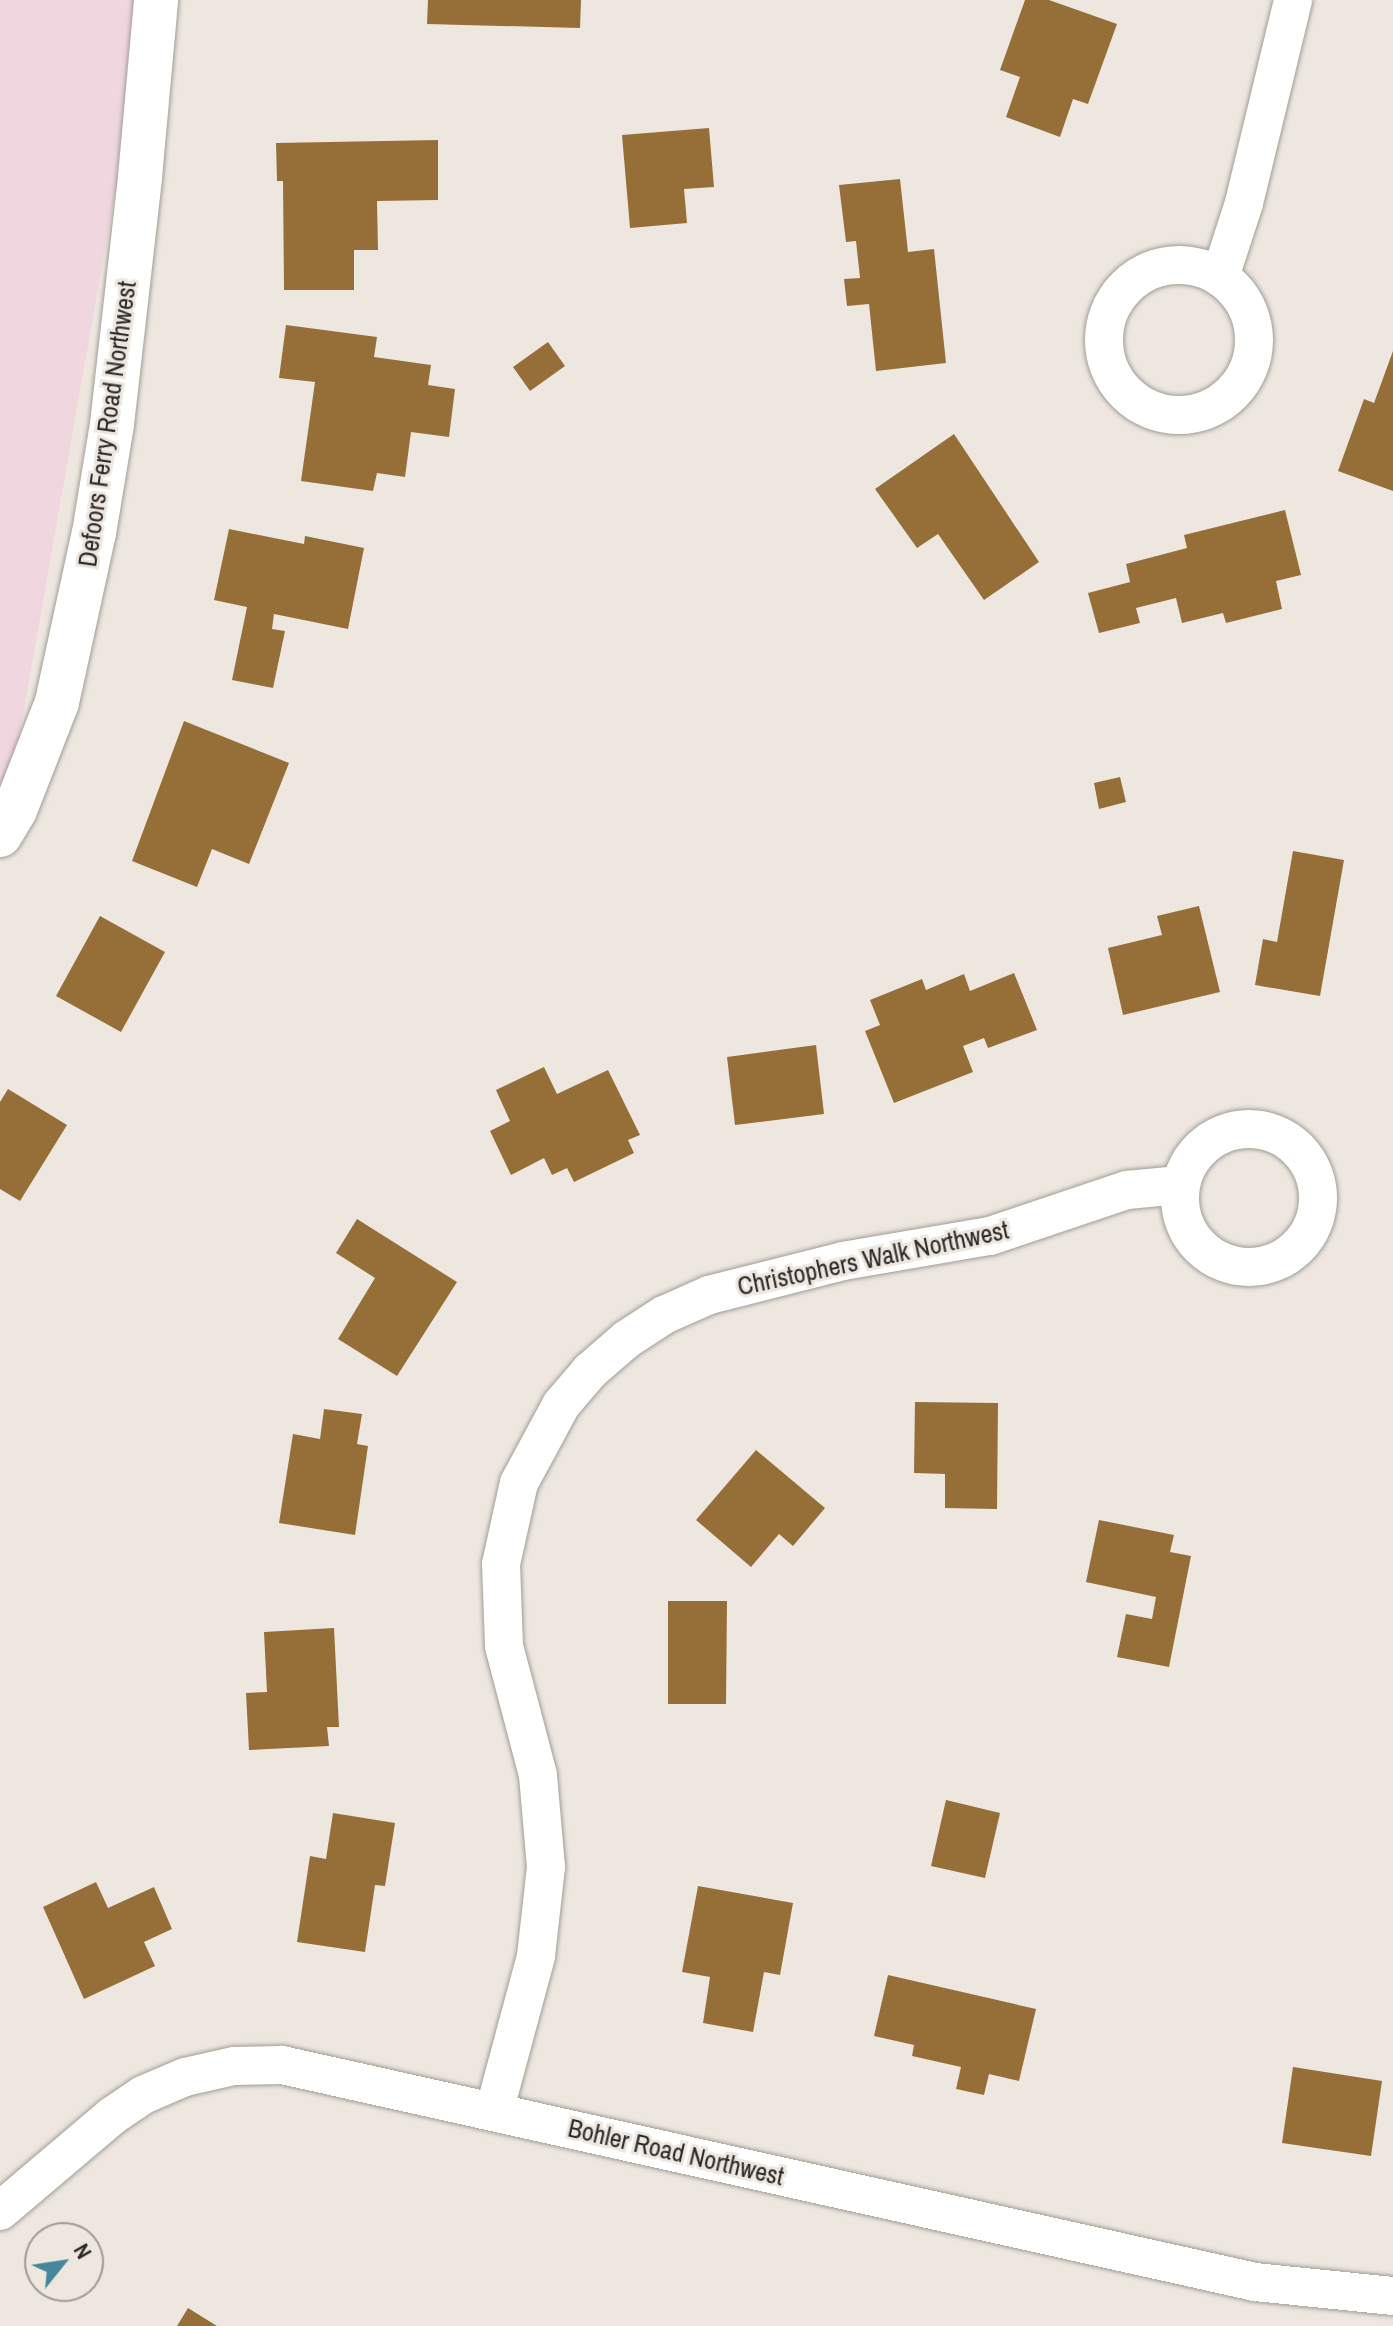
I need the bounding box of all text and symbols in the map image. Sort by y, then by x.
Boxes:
street label: Defoors Ferry Road Northwest [72,279,142,569]
street label: Christophers Walk Northwest [735,1214,1011,1302]
street label: Bohler Road Northwest [565,2112,787,2192]
north arrow [24,2222,104,2302]
text: N [67,2238,99,2264]

